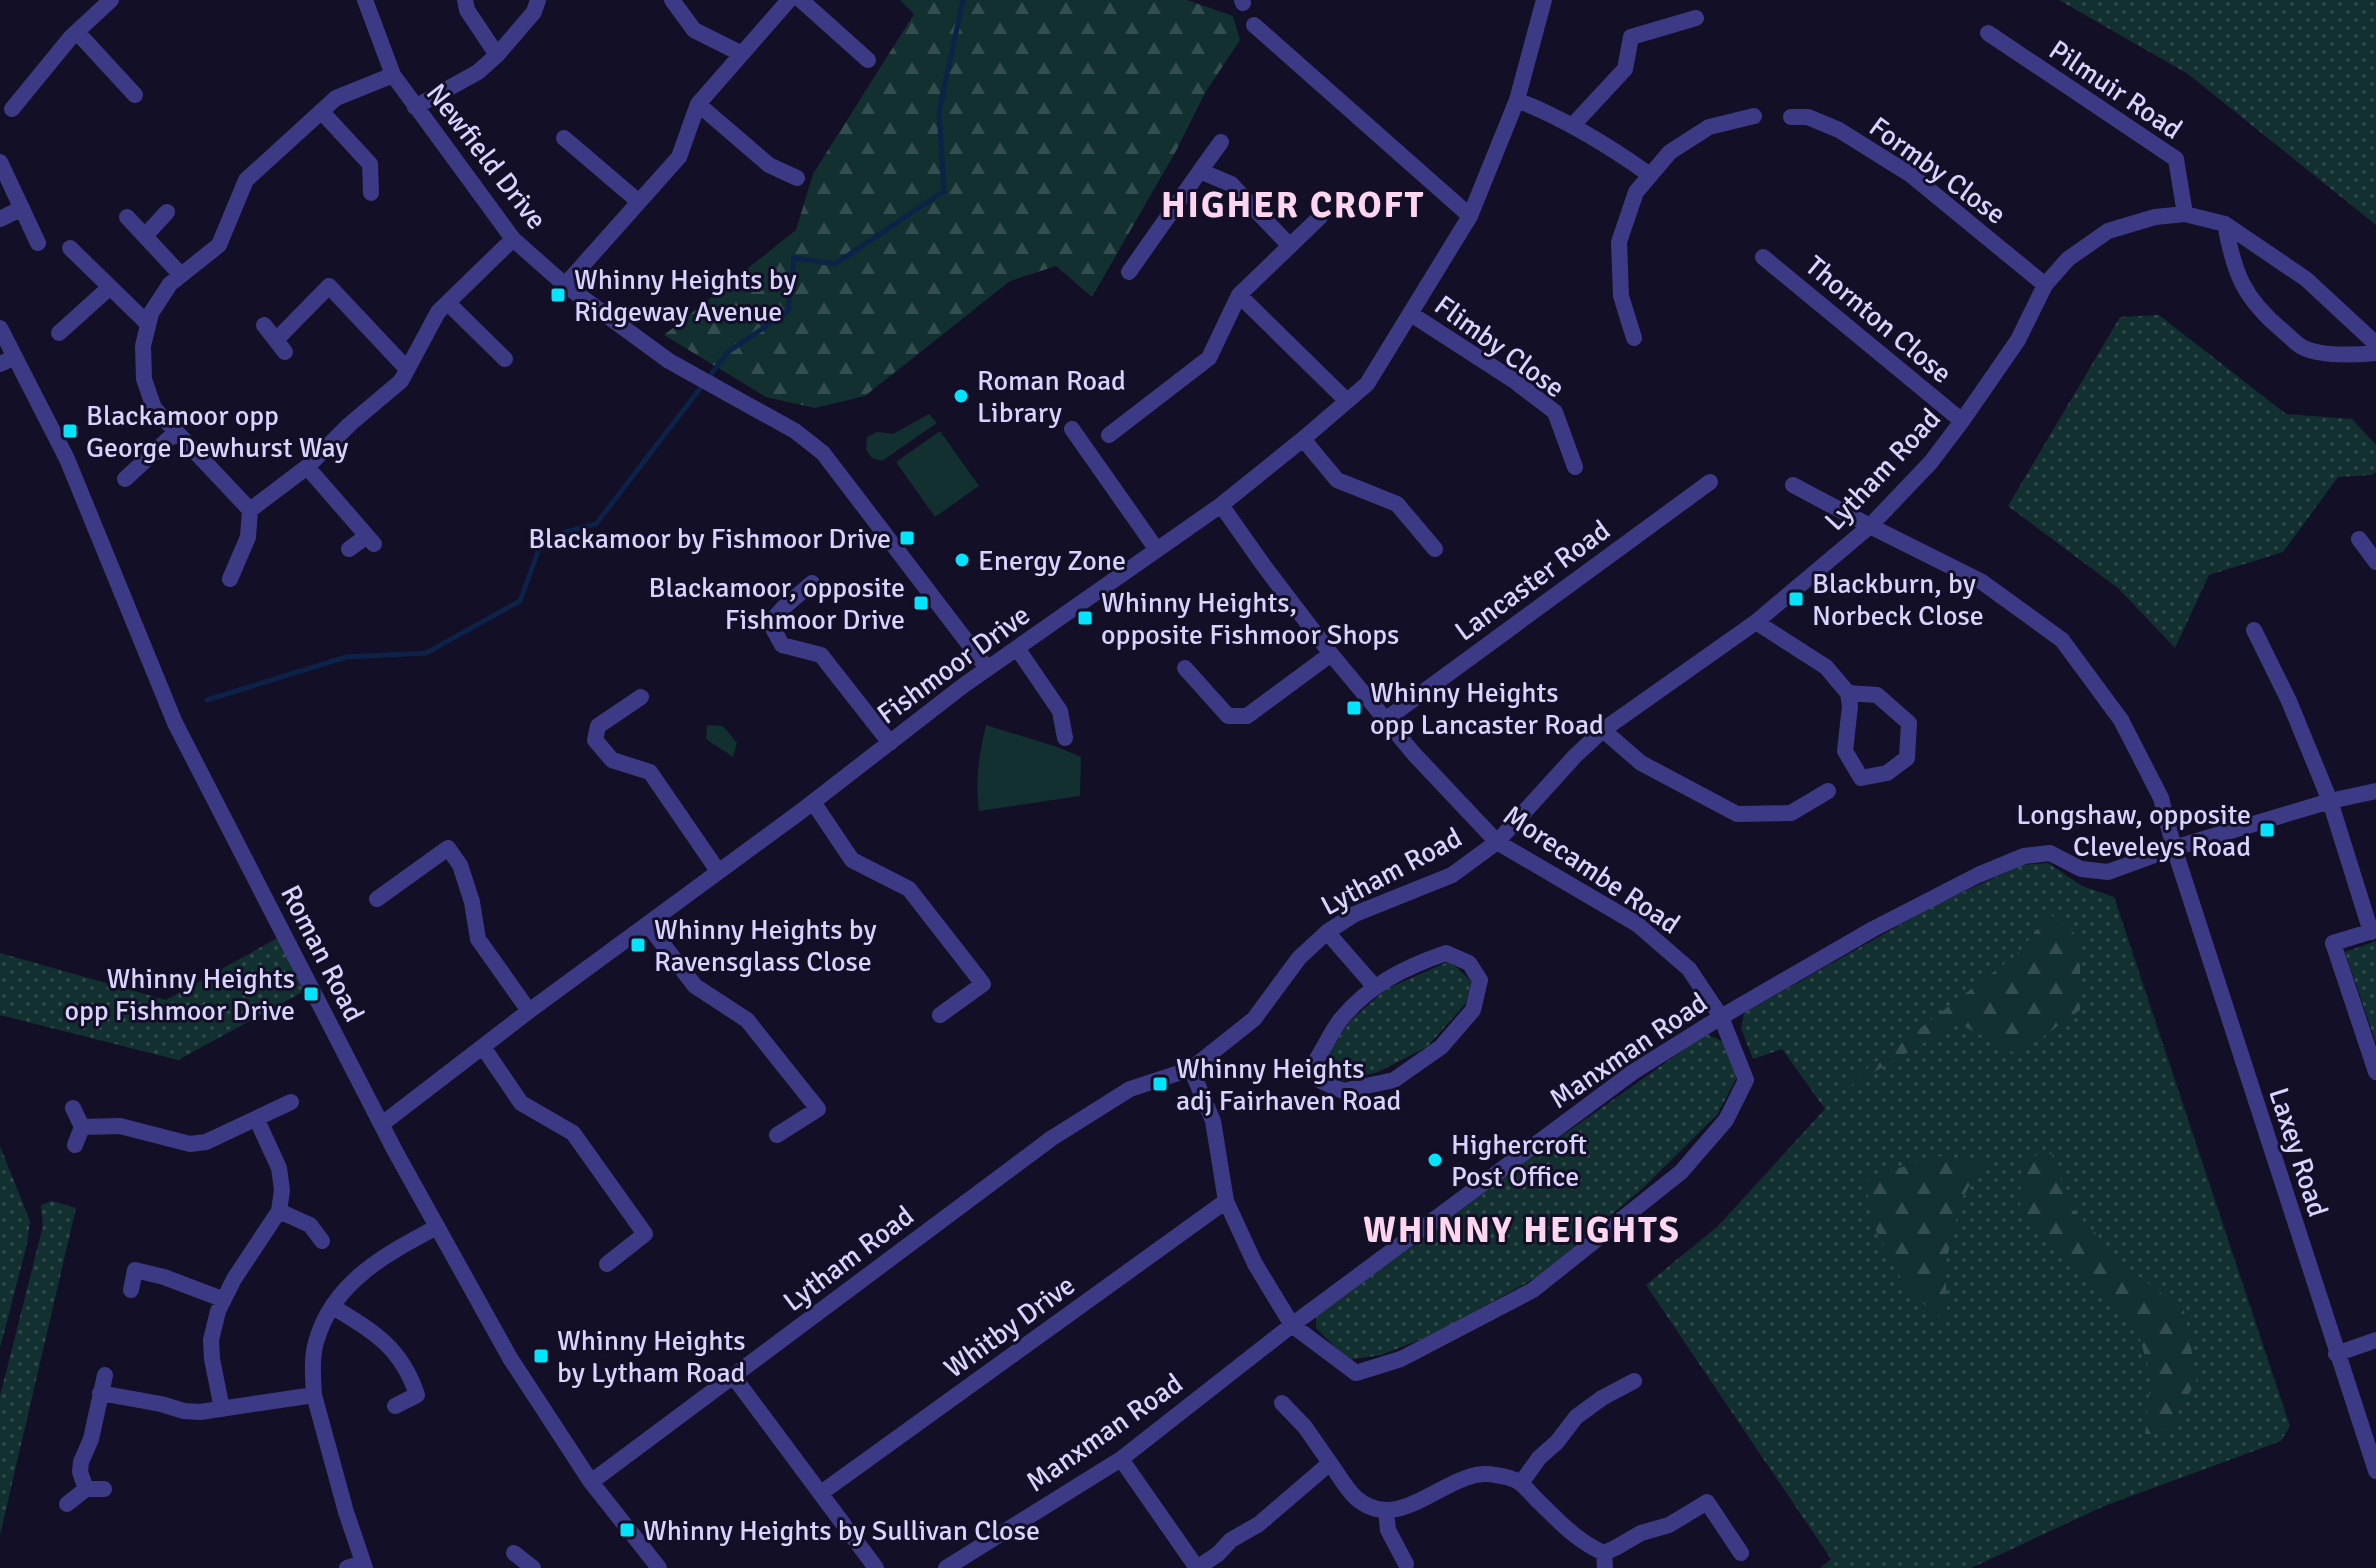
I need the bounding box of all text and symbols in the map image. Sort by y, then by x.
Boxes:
street label: Pilmuir Road [2042,33,2188,147]
street label: Newfield Drive [419,77,554,236]
street label: Formby Close [1862,110,2012,232]
district label: HIGHER CROFT [1161,183,1425,228]
street label: Thornton Close [1798,249,1958,391]
place label: Whinny Heights by Ridgeway Avenue [574,263,797,329]
marker: Whinny Heights by Ridgeway Avenue [549,286,567,304]
street label: Flimby Close [1428,288,1571,405]
place label: Roman Road Library [977,364,1126,430]
marker: Roman Road Library [952,387,970,405]
place label: Blackamoor opp George Dewhurst Way [86,399,348,465]
street label: Lytham Road [1818,402,1948,538]
marker: Blackamoor opp George Dewhurst Way [61,422,79,440]
street label: Lancaster Road [1448,513,1617,648]
place label: Blackamoor by Fishmoor Drive [528,522,891,556]
marker: Blackamoor by Fishmoor Drive [898,529,916,547]
place label: Energy Zone [978,544,1126,578]
marker: Energy Zone [953,551,971,569]
place label: Blackburn, by Norbeck Close [1812,567,1984,633]
place label: Blackamoor, opposite Fishmoor Drive [649,571,905,637]
place label: Whinny Heights, opposite Fishmoor Shops [1101,586,1399,652]
marker: Blackburn, by Norbeck Close [1787,590,1805,608]
marker: Blackamoor, opposite Fishmoor Drive [912,594,930,612]
street label: Fishmoor Drive [871,598,1036,732]
marker: Whinny Heights, opposite Fishmoor Shops [1076,609,1094,627]
place label: Whinny Heights opp Lancaster Road [1370,676,1604,742]
marker: Whinny Heights opp Lancaster Road [1345,699,1363,717]
street label: Morecambe Road [1497,798,1686,941]
place label: Longshaw, opposite Cleveleys Road [2016,798,2251,864]
street label: Lytham Road [1315,821,1468,923]
marker: Longshaw, opposite Cleveleys Road [2258,821,2276,839]
street label: Roman Road [273,879,371,1028]
place label: Whinny Heights by Ravensglass Close [654,913,877,979]
marker: Whinny Heights by Ravensglass Close [629,936,647,954]
place label: Whinny Heights opp Fishmoor Drive [64,962,295,1028]
marker: Whinny Heights opp Fishmoor Drive [302,985,320,1003]
street label: Manxman Road [1543,986,1714,1116]
place label: Whinny Heights adj Fairhaven Road [1176,1052,1401,1118]
marker: Whinny Heights adj Fairhaven Road [1151,1075,1169,1093]
street label: Laxey Road [2261,1083,2335,1221]
place label: Highercroft Post Office [1451,1128,1587,1194]
marker: Highercroft Post Office [1426,1151,1444,1169]
street label: Lytham Road [777,1199,920,1319]
district label: WHINNY HEIGHTS [1363,1208,1681,1253]
street label: Whitby Drive [938,1268,1081,1386]
place label: Whinny Heights by Lytham Road [557,1324,746,1390]
marker: Whinny Heights by Lytham Road [532,1347,550,1365]
street label: Manxman Road [1020,1366,1189,1499]
place label: Whinny Heights by Sullivan Close [643,1514,1040,1548]
marker: Whinny Heights by Sullivan Close [618,1521,636,1539]

